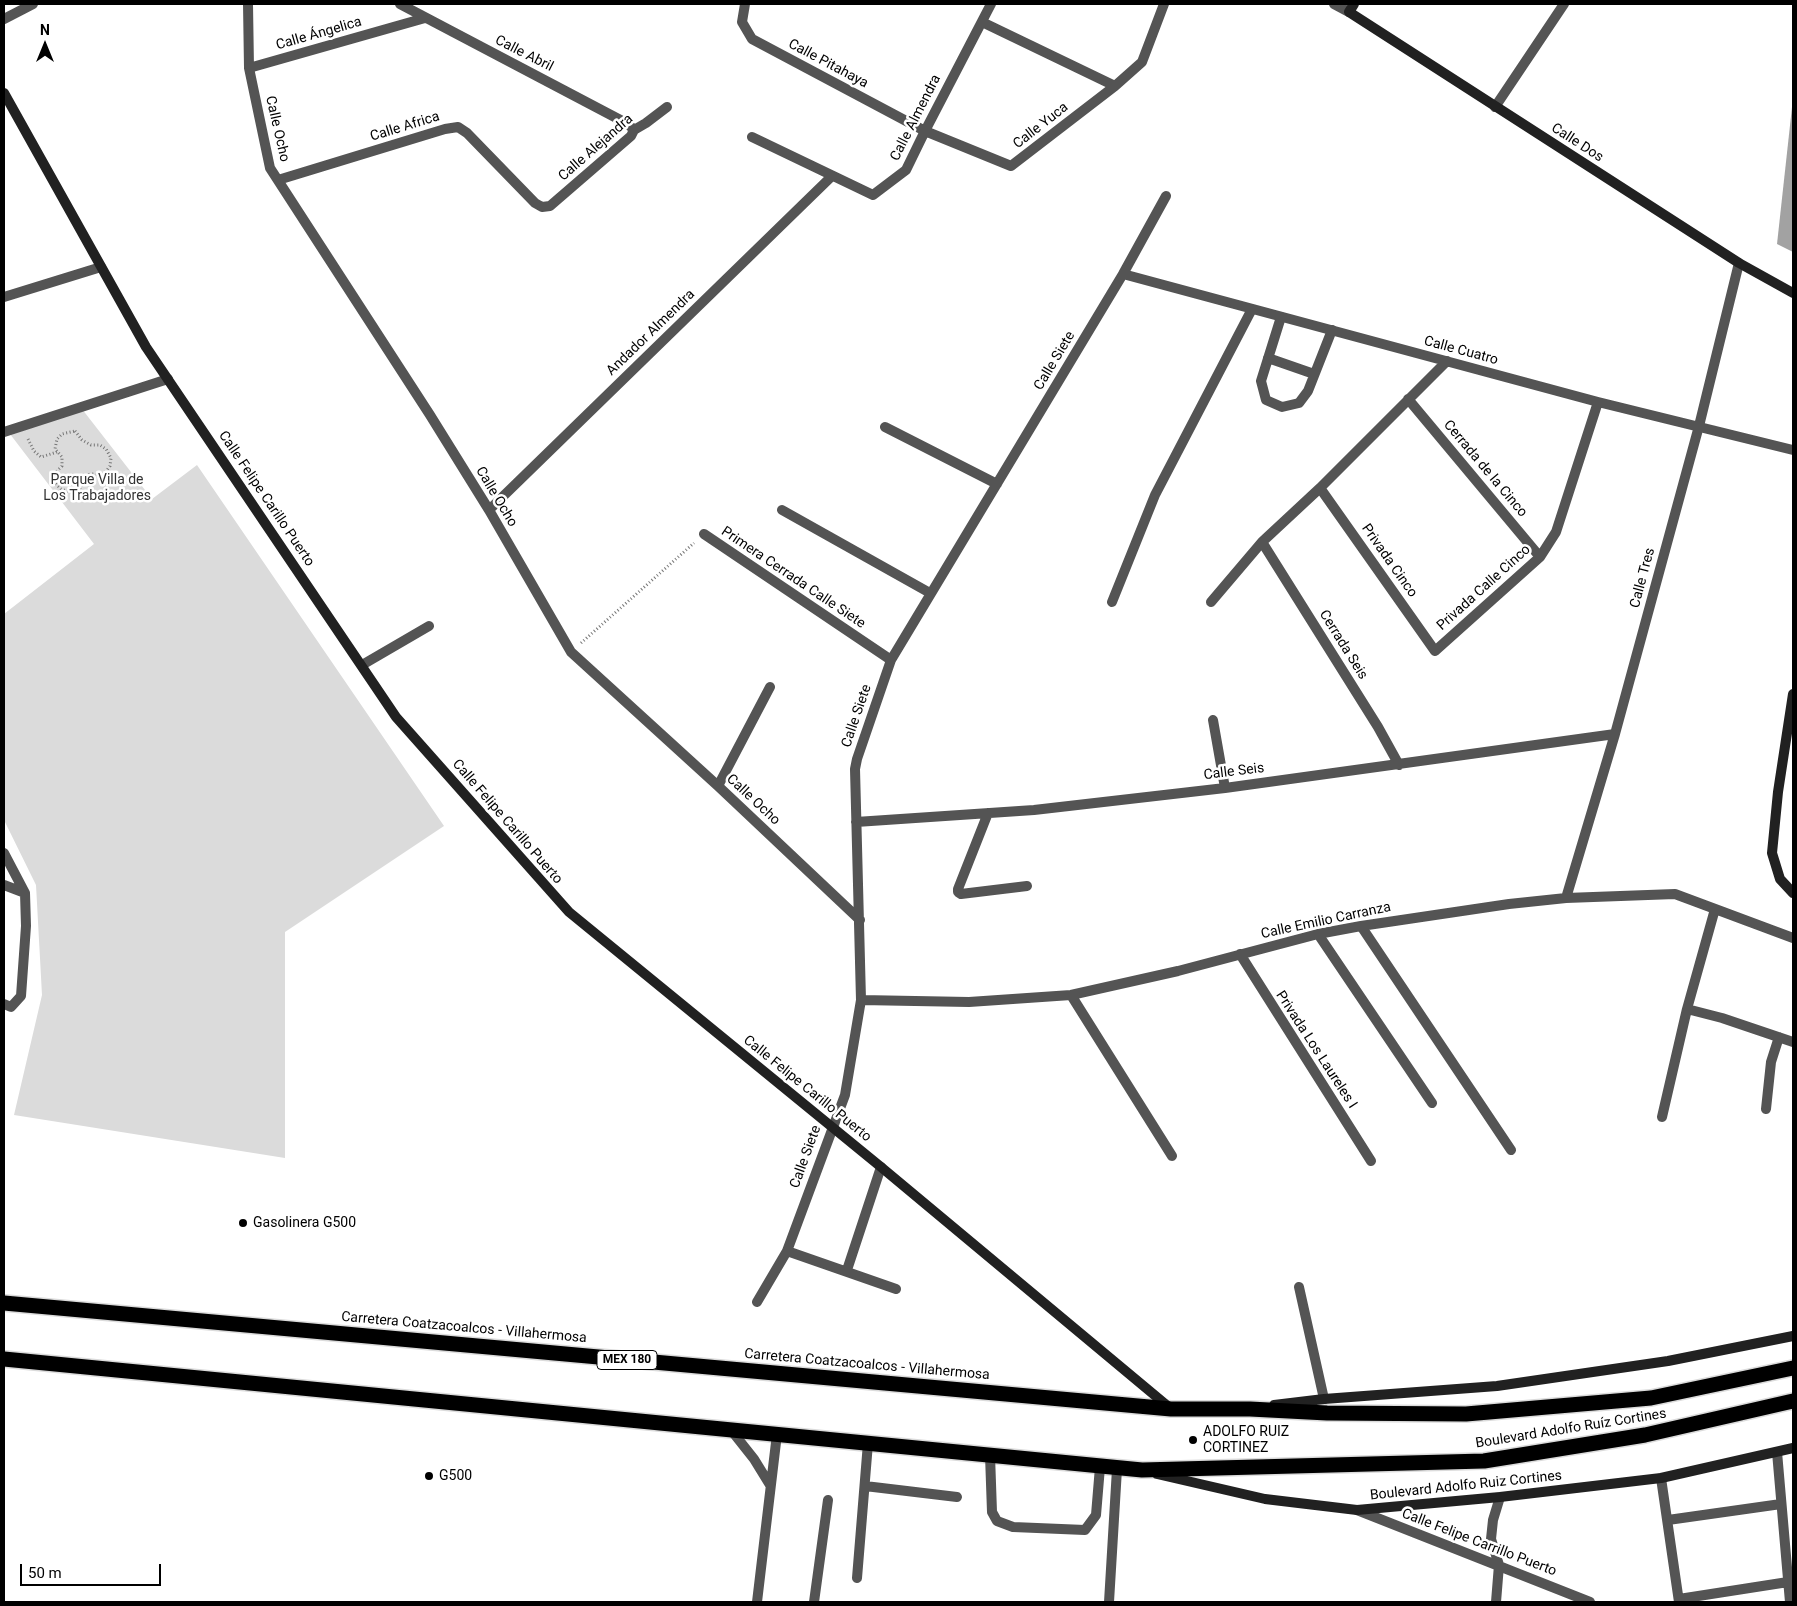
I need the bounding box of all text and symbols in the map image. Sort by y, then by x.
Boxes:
street label: Calle Ángelica [274,14,364,54]
north arrow [20,20,70,70]
text: N [40,22,50,38]
street label: Calle Abril [492,32,556,76]
street label: Calle Pitahaya [785,36,871,92]
street label: Calle Almendra [887,72,945,164]
street label: Calle Ocho [261,94,293,164]
street label: Calle Yuca [1010,99,1072,153]
street label: Calle Africa [368,109,442,145]
street label: Calle Alejandra [555,111,637,185]
street label: Calle Dos [1548,120,1606,166]
street label: Andador Almendra [603,287,699,379]
street label: Calle Siete [1031,329,1079,393]
street label: Calle Cuatro [1422,333,1500,369]
street label: Cerrada de la Cinco [1440,417,1530,521]
street label: Calle Felipe Carillo Puerto [214,428,318,570]
street label: Calle Ocho [472,464,520,530]
park label: Parque Villa de Los Trabajadores [43,472,151,504]
street label: Privada Cinco [1358,521,1420,601]
street label: Primera Cerrada Calle Siete [718,523,868,633]
street label: Privada Calle Cinco [1434,542,1534,634]
street label: Calle Tres [1627,546,1659,610]
street label: Cerrada Seis [1315,607,1371,683]
street label: Calle Siete [838,682,876,750]
street label: Calle Felipe Carillo Puerto [448,756,566,888]
street label: Calle Seis [1203,760,1265,784]
street label: Calle Ocho [723,771,783,829]
street label: Calle Emilio Carranza [1260,899,1392,943]
street label: Privada Los Laureles I [1272,988,1360,1112]
street label: Calle Felipe Carillo Puerto [740,1032,874,1146]
street label: Calle Siete [787,1123,825,1191]
place label: Gasolinera G500 [253,1215,356,1231]
marker: Gasolinera G500 [237,1217,249,1229]
street label: Carretera Coatzacoalcos - Villahermosa [341,1309,587,1347]
street label: Carretera Coatzacoalcos - Villahermosa [744,1346,990,1384]
road number: MEX 180 [597,1350,657,1370]
street label: Boulevard Adolfo Ruíz Cortines [1474,1406,1668,1452]
place label: ADOLFO RUIZ CORTINEZ [1203,1424,1289,1456]
marker: ADOLFO RUIZ CORTINEZ [1187,1434,1199,1446]
place label: G500 [439,1468,472,1484]
street label: Boulevard Adolfo Ruiz Cortines [1369,1468,1563,1504]
marker: G500 [423,1470,435,1482]
street label: Calle Felipe Carrillo Puerto [1399,1506,1559,1580]
scale bar [22,1554,164,1586]
text: 50 m [28,1564,62,1582]

